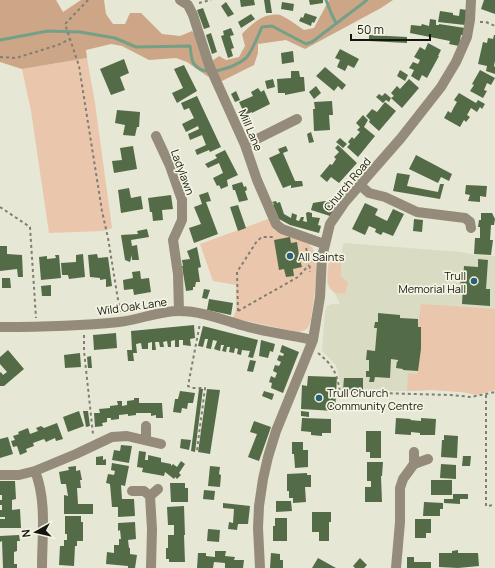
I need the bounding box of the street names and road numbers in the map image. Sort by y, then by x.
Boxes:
street label: Mill Lane [236,107,267,154]
street label: Ladylawn [168,147,198,197]
street label: Church Road [320,154,374,214]
street label: Wild Oak Lane [96,294,168,318]

